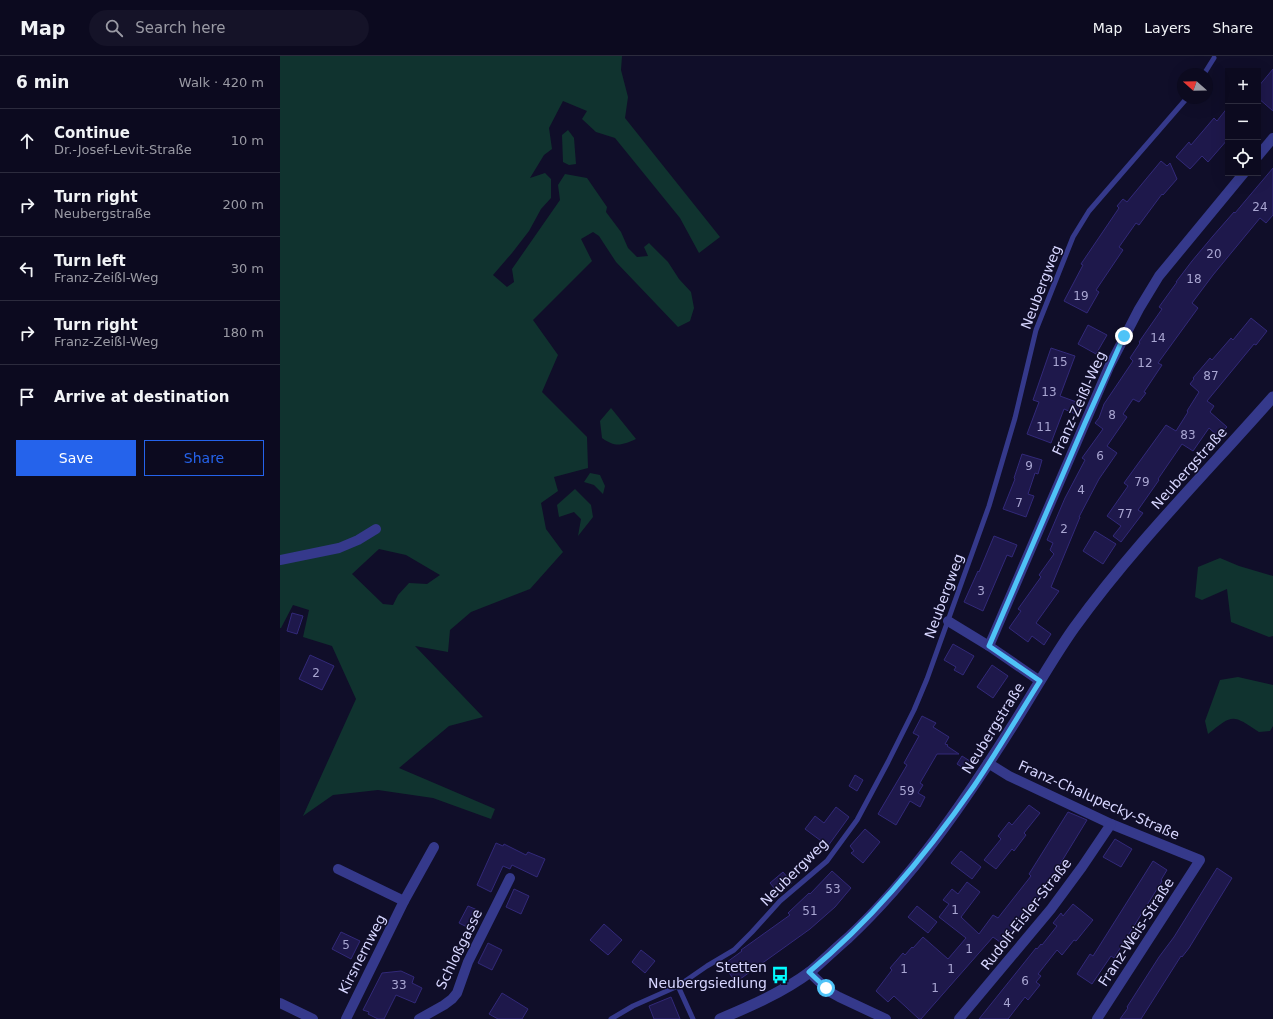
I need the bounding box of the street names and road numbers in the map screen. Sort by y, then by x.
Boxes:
street label: Neubergweg [1018,243,1064,331]
street label: Franz-Zeißl-Weg [1049,348,1109,458]
street label: Neubergstraße [1148,424,1230,512]
street label: Neubergweg [921,552,967,640]
street label: Neubergstraße [959,679,1027,777]
street label: Franz-Chalupecky-Straße [1016,757,1182,843]
street label: Neubergweg [757,835,831,909]
street label: Rudolf-Eisler-Straße [977,855,1075,973]
street label: Franz-Weis-Straße [1095,875,1177,989]
street label: Schloßgasse [433,906,485,992]
street label: Kirsnernweg [335,912,389,996]

